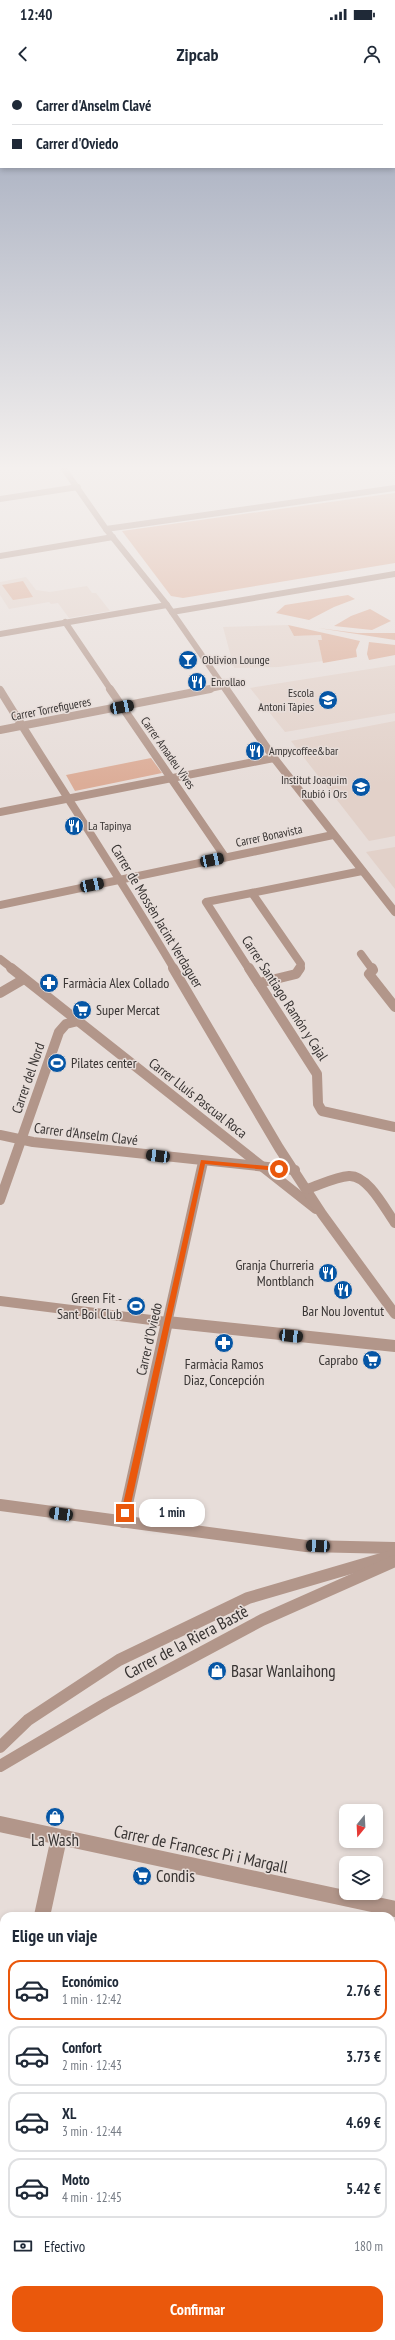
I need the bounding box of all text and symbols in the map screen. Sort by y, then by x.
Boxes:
text: 12:40 [20,5,52,24]
icon: back [12,43,34,65]
text: Zipcab [177,43,218,66]
icon: person [361,43,383,65]
text: Carrer d'Anselm Clavé [36,96,151,115]
text: Carrer d'Oviedo [36,134,118,153]
bar icon: Oblivion Lounge [177,649,199,671]
place label: Oblivion Lounge [202,652,270,667]
restaurant icon: Enrollao [186,671,208,693]
place label: Enrollao [211,674,245,689]
place label: Escola Antoni Tàpies [258,685,314,714]
school or university icon: Escola Antoni Tàpies [317,689,339,711]
street label: Carrer Torrefigueres [10,693,92,724]
car [109,699,135,715]
street label: Carrer Amadeu Vives [138,714,199,792]
restaurant icon: Ampycoffee&bar [244,740,266,762]
place label: Ampycoffee&bar [269,743,339,758]
place label: Institut Joaquim Rubió i Ors [281,772,347,801]
school or university icon: Institut Joaquim Rubió i Ors [350,776,372,798]
restaurant icon: La Tapinya [63,815,85,837]
place label: La Tapinya [88,818,132,833]
street label: Carrer Bonavista [234,821,304,850]
street label: Carrer de Mossèn Jacint Verdaguer [107,841,207,991]
car [199,852,225,868]
car [79,877,105,893]
street label: Carrer Santiago Ramón y Cajal [238,932,333,1065]
pharmacy icon: Farmàcia Alex Collado [38,972,60,994]
place label: Farmàcia Alex Collado [63,974,169,992]
supermarket icon: Super Mercat [71,999,93,1021]
place label: Super Mercat [96,1001,160,1019]
street label: Carrer del Nord [8,1040,48,1116]
sports icon: Pilates center [46,1052,68,1074]
place label: Pilates center [71,1054,137,1072]
street label: Carrer Lluís Pascual Roca [145,1054,251,1142]
street label: Carrer d'Anselm Clavé [33,1119,139,1149]
car [145,1149,171,1163]
route start [270,1160,288,1178]
place label: Granja Churreria Montblanch [235,1256,314,1290]
restaurant icon: Granja Churreria Montblanch [317,1262,339,1284]
restaurant icon: Bar Nou Joventut [332,1279,354,1301]
place label: Green Fit - Sant Boi Club [57,1289,122,1323]
sports icon: Green Fit - Sant Boi Club [125,1295,147,1317]
street label: Carrer d'Oviedo [132,1301,166,1377]
place label: Bar Nou Joventut [302,1302,384,1320]
car [278,1329,304,1343]
pharmacy icon: Farmàcia Ramos Diaz, Concepción [213,1332,235,1354]
supermarket icon: Caprabo [361,1349,383,1371]
place label: Caprabo [319,1351,358,1369]
place label: Farmàcia Ramos Diaz, Concepción [184,1355,264,1389]
callout: 1 min [139,1499,205,1527]
route end [116,1504,134,1522]
text: 1 min [159,1504,185,1521]
car [48,1506,74,1522]
car [306,1539,330,1553]
street label: Carrer de la Riera Bastè [120,1600,252,1684]
shop icon: Basar Wanlaihong [206,1660,228,1682]
place label: Basar Wanlaihong [231,1660,336,1682]
north arrow [339,1804,383,1848]
map controls [339,1804,383,1900]
shop icon: La Wash [44,1806,66,1828]
street label: Carrer de Francesc Pi i Margall [112,1820,290,1878]
place label: La Wash [31,1829,79,1851]
button: layers [339,1856,383,1900]
supermarket icon: Condis [131,1865,153,1887]
place label: Condis [156,1865,195,1887]
text: Elige un viaje [12,1924,97,1947]
icon: car [14,1972,50,2008]
text: Económico [62,1972,119,1991]
text: 2.76 € [346,1981,381,2000]
text: 1 min · 12:42 [62,1991,122,2008]
icon: car [14,2038,50,2074]
text: Confort [62,2038,102,2057]
text: 3.73 € [346,2047,381,2066]
text: 2 min · 12:43 [62,2057,122,2074]
icon: car [14,2104,50,2140]
text: XL [62,2104,76,2123]
text: 4.69 € [346,2113,381,2132]
text: 3 min · 12:44 [62,2123,122,2140]
icon: car [14,2170,50,2206]
text: Moto [62,2170,90,2189]
text: 5.42 € [346,2179,381,2198]
text: 4 min · 12:45 [62,2189,122,2206]
icon: cash [12,2235,34,2257]
text: Efectivo [44,2237,85,2256]
text: 180 m [354,2238,383,2255]
button: Confirmar [12,2286,383,2332]

